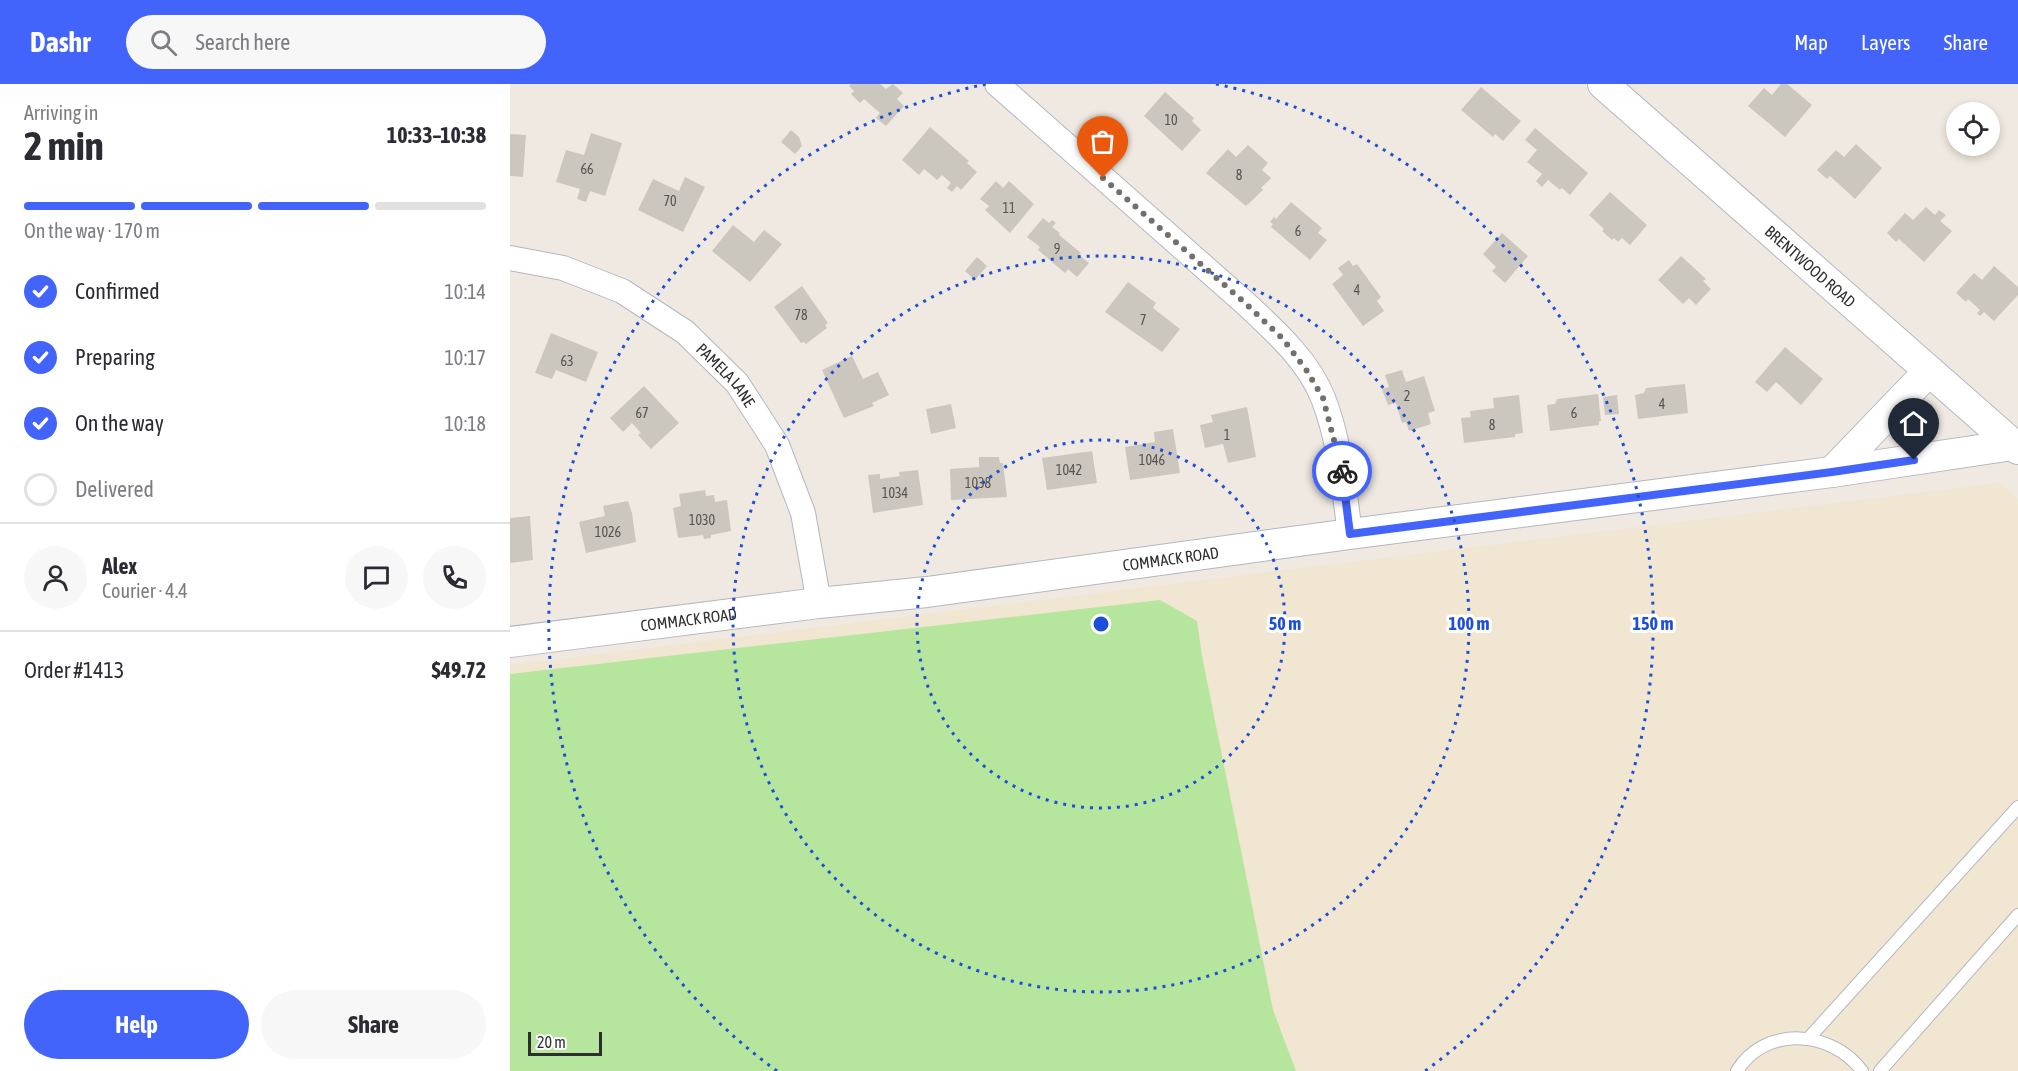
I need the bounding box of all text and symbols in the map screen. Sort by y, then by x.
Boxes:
search box [126,15,546,69]
text: Dashr [30,26,90,58]
icon: search [147,26,180,59]
text: Search here [195,29,290,55]
text: Map [1794,30,1828,54]
text: Layers [1861,30,1911,54]
text: Share [1944,30,1988,54]
text: Arriving in [24,101,98,124]
map controls [1946,102,2000,156]
button: locate [1946,102,2000,156]
house number: 10 [1164,112,1178,128]
pin [1077,116,1128,178]
text: 10:33–10:38 [387,122,486,148]
text: 2 min [24,124,104,168]
icon: bag [1086,125,1119,158]
house number: 66 [580,161,594,177]
house number: 8 [1236,167,1243,183]
house number: 70 [663,193,677,209]
house number: 11 [1002,200,1016,216]
text: On the way · 170 m [24,219,160,242]
street label: BRENTWOOD ROAD [1761,222,1859,311]
house number: 6 [1295,223,1302,239]
house number: 9 [1054,241,1060,257]
icon: check [24,275,57,308]
text: Confirmed [75,278,160,304]
text: 10:14 [444,280,486,303]
house number: 4 [1354,282,1361,298]
house number: 78 [794,307,808,323]
house number: 7 [1140,312,1146,328]
street label: PAMELA LANE [693,340,759,410]
icon: check [24,341,57,374]
text: Preparing [75,344,155,370]
text: 10:17 [444,346,486,369]
house number: 63 [560,353,574,369]
house number: 2 [1404,388,1410,404]
house number: 4 [1659,396,1666,412]
pin [1888,398,1939,460]
house number: 67 [635,405,649,421]
house number: 6 [1571,405,1578,421]
icon: check [24,407,57,440]
icon: home [1897,407,1930,440]
text: On the way [75,410,164,436]
text: 10:18 [444,412,486,435]
house number: 8 [1489,417,1496,433]
house number: 1 [1224,427,1230,443]
courier [1312,441,1372,501]
house number: 1046 [1139,452,1166,468]
icon: bike [1326,455,1359,488]
house number: 1042 [1056,462,1082,478]
house number: 1038 [965,475,992,491]
text: Delivered [75,476,154,502]
house number: 1034 [882,485,909,501]
house number: 1030 [689,512,716,528]
house number: 1026 [595,524,622,540]
street label: COMMACK ROAD [1122,543,1220,574]
button: person [24,546,87,609]
button: chat [345,546,408,609]
button: phone [423,546,486,609]
text: Alex [102,553,137,579]
text: Courier · 4.4 [102,579,188,602]
street label: COMMACK ROAD [639,604,738,634]
text: 50 m [1269,613,1301,634]
text: 100 m [1449,613,1489,634]
text: 150 m [1633,613,1673,634]
centre of rings [1091,614,1111,634]
text: Order #1413 [24,657,124,683]
text: $49.72 [431,657,486,683]
button: Help [24,990,249,1059]
button: Share [261,990,486,1059]
scale bar [528,1029,602,1056]
text: 20 m [537,1033,566,1051]

